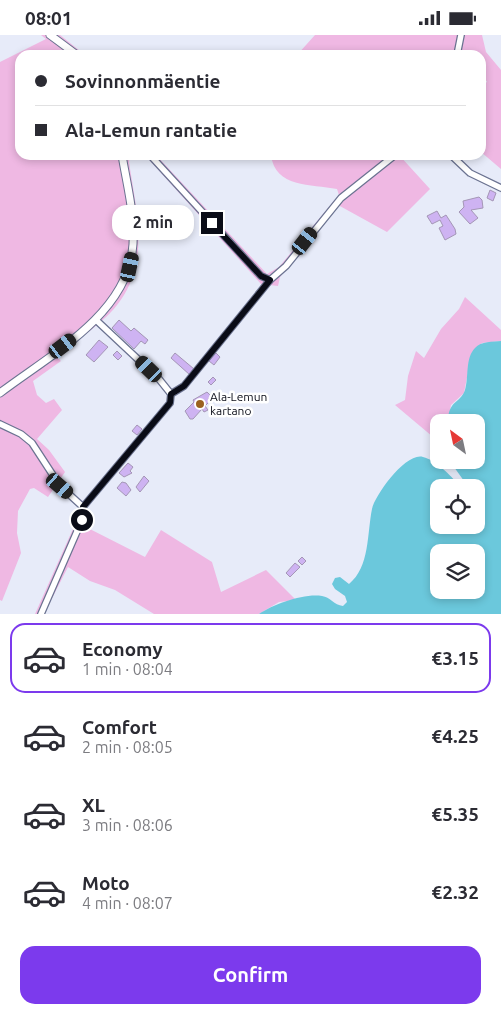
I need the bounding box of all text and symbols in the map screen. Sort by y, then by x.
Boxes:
text: 08:01 [25,7,73,29]
text: Sovinnonmäentie [65,70,220,92]
text: Ala-Lemun rantatie [65,119,237,141]
callout: 2 min [112,205,194,241]
route end [201,212,223,234]
text: 2 min [133,213,173,231]
car [289,225,320,257]
car [119,251,140,283]
car [46,331,79,361]
car [132,353,165,385]
place label: Ala-Lemun kartano [210,390,267,417]
marker: Ala-Lemun kartano [194,398,206,410]
north arrow [430,414,485,469]
map controls [430,414,485,599]
car [43,470,76,502]
button: locate [430,479,485,534]
route start [71,509,93,531]
button: layers [430,544,485,599]
icon: car [22,636,67,681]
text: Economy [82,638,163,660]
text: €3.15 [431,647,479,669]
text: 1 min · 08:04 [82,660,173,678]
icon: car [22,714,67,759]
text: Comfort [82,716,157,738]
text: €4.25 [431,725,479,747]
text: 2 min · 08:05 [82,738,173,756]
icon: car [22,792,67,837]
text: XL [82,794,105,816]
text: €5.35 [431,803,479,825]
text: 3 min · 08:06 [82,816,173,834]
icon: car [22,870,67,915]
text: Moto [82,872,130,894]
text: €2.32 [431,881,479,903]
text: 4 min · 08:07 [82,894,173,912]
button: Confirm [20,946,481,1004]

